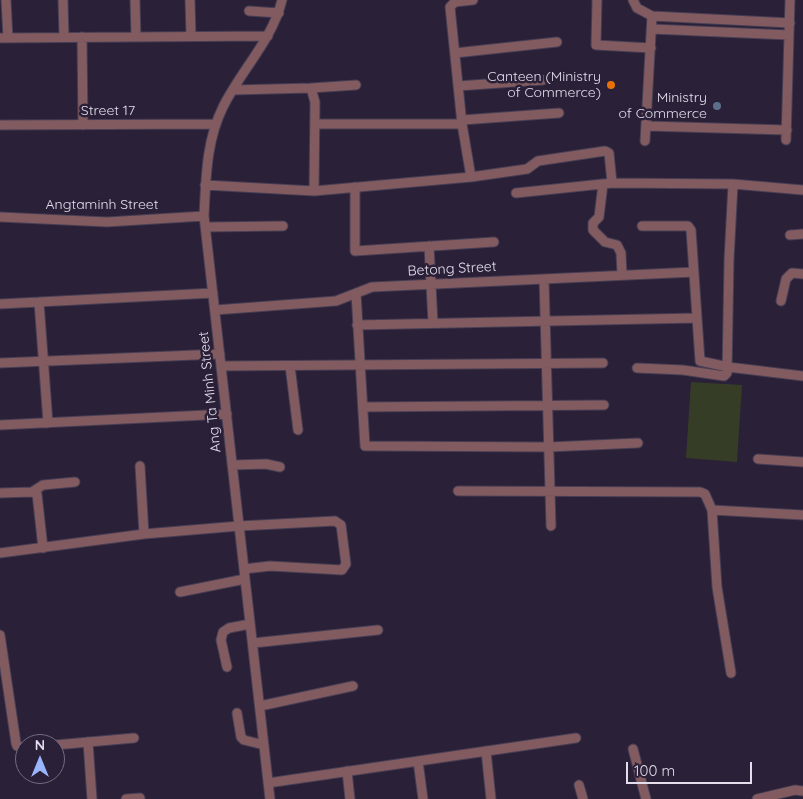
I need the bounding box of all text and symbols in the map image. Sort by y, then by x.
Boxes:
place label: Canteen (Ministry of Commerce) [487,69,601,102]
marker: Canteen (Ministry of Commerce) [605,79,617,91]
place label: Ministry of Commerce [618,90,707,122]
marker: Ministry of Commerce [711,100,723,112]
street label: Street 17 [81,103,135,119]
street label: Angtaminh Street [45,197,159,213]
street label: Betong Street [407,258,497,280]
street label: Ang Ta Minh Street [195,331,225,453]
north arrow [15,734,65,784]
text: N [35,736,45,754]
scale bar [628,752,754,784]
text: 100 m [634,761,675,780]

